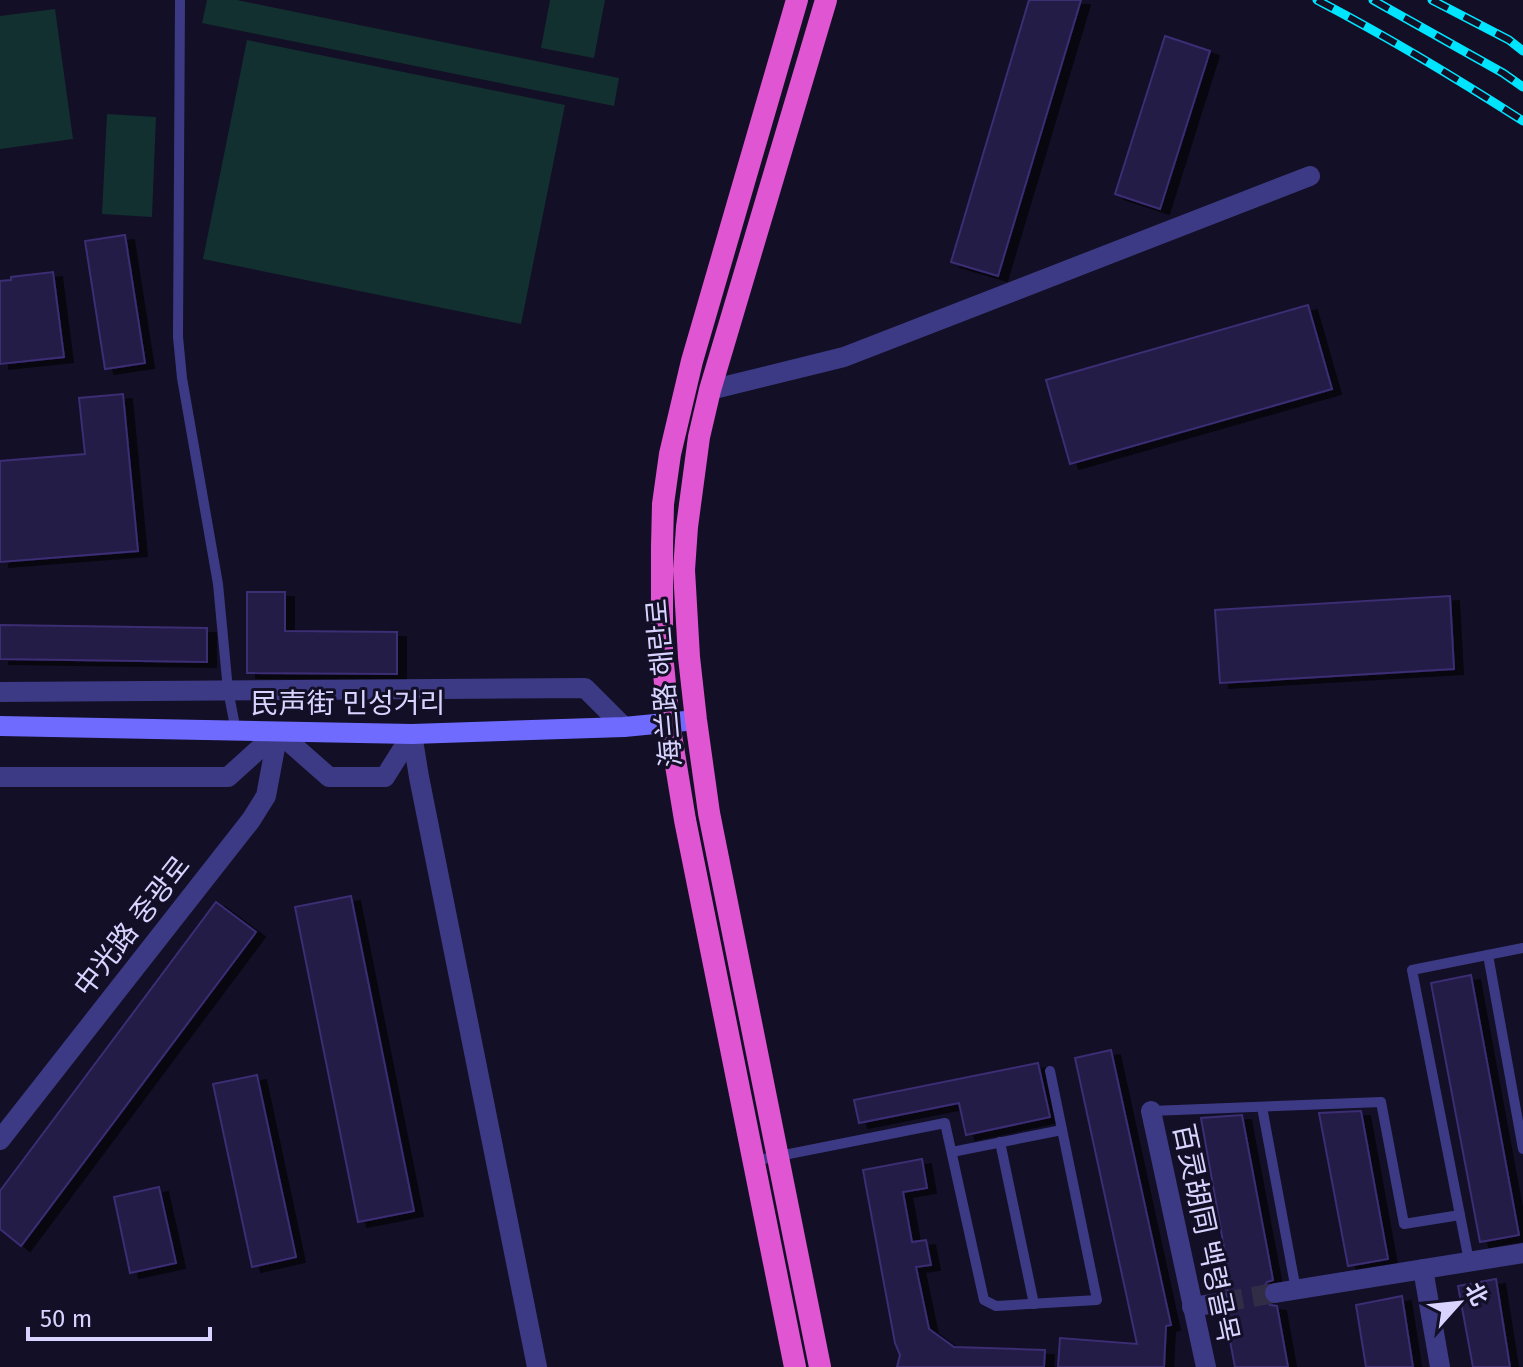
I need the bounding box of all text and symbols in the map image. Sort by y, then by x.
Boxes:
street label: 海兰路 해란로 [640,598,688,768]
street label: 民声街 민성거리 [251,687,445,720]
street label: 中光路 중광로 [67,849,197,1003]
street label: 百灵胡同 백령골목 [1167,1121,1245,1345]
north arrow [1419,1263,1499,1343]
text: 北 [1459,1278,1493,1310]
scale bar [28,1291,210,1341]
text: 50 m [40,1305,92,1333]

